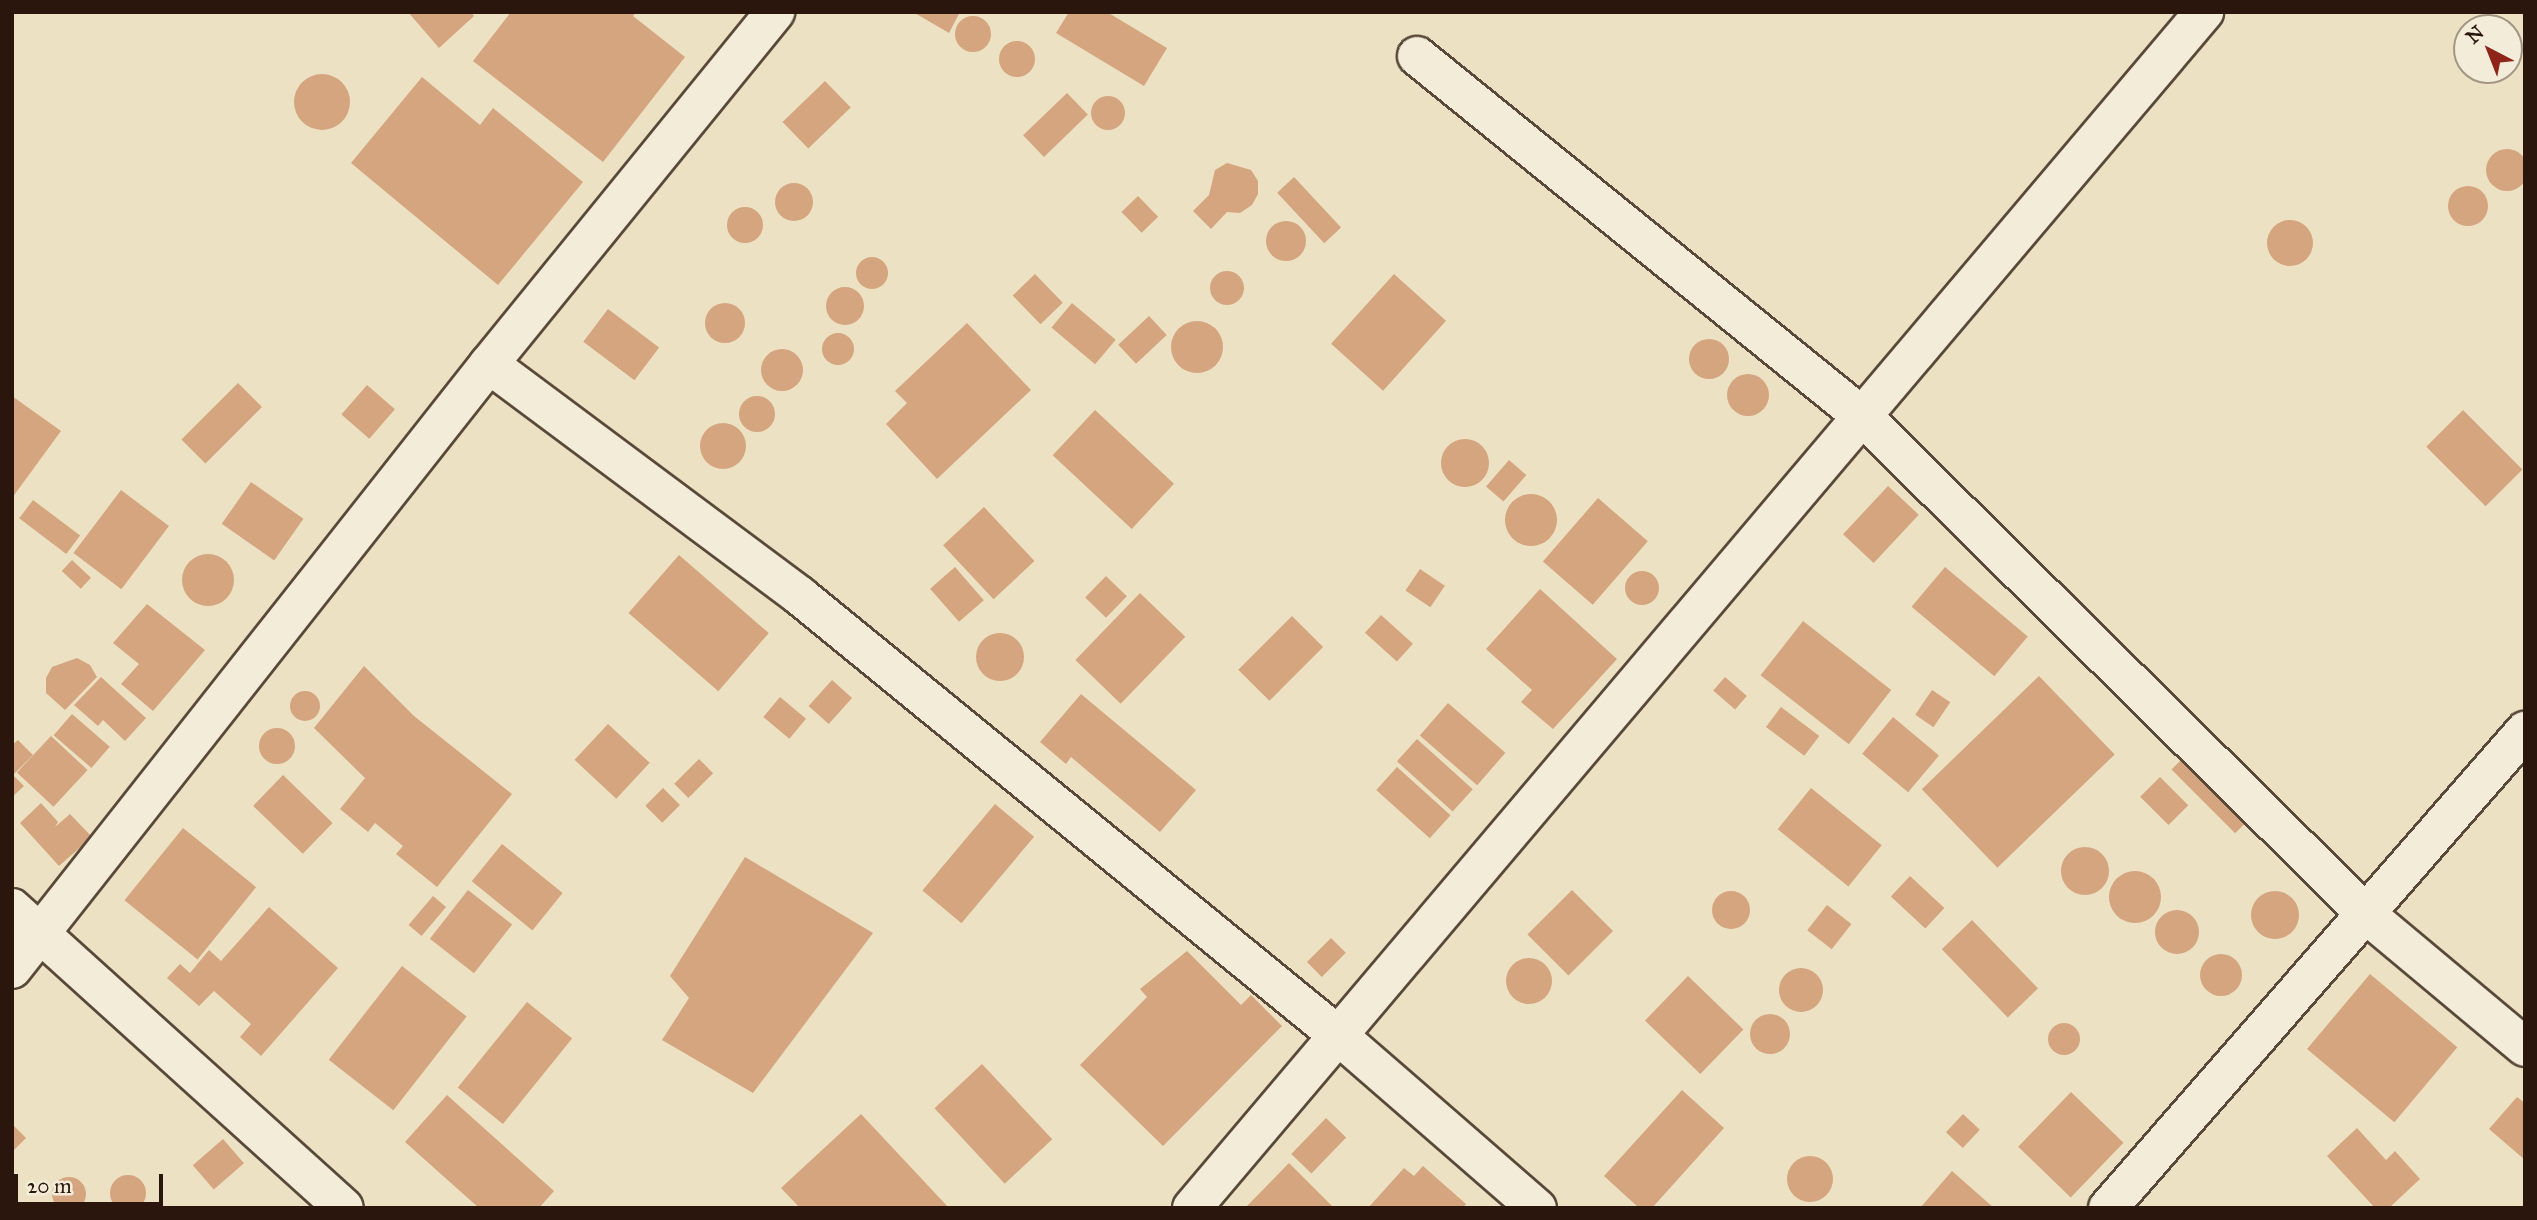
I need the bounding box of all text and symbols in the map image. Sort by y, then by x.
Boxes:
north arrow [2453,14,2523,84]
text: N [2461,21,2489,48]
scale bar [18,1160,166,1204]
text: 20 m [27,1173,72,1199]

